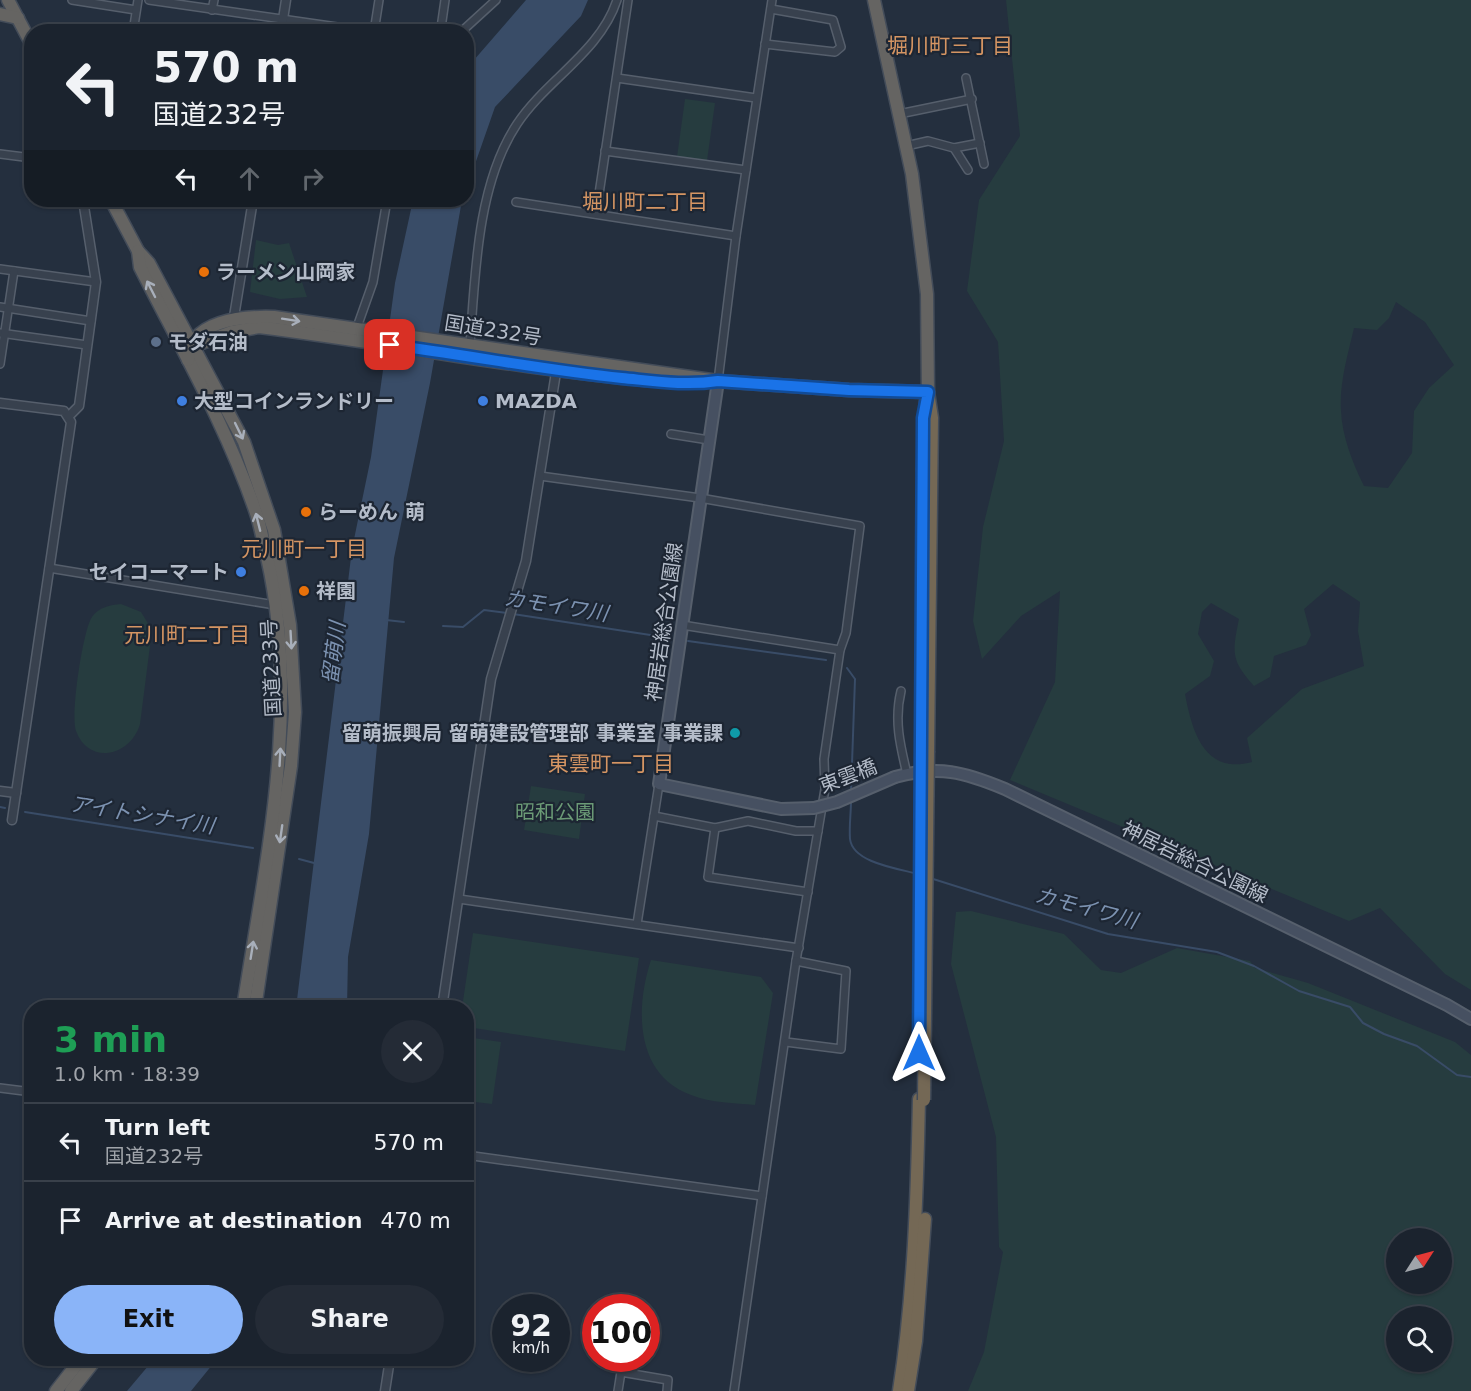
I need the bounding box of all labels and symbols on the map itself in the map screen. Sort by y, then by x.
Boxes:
district label: 堀川町三丁目 [887,34,1013,58]
district label: 堀川町二丁目 [582,190,708,214]
place label: ラーメン山岡家 [216,260,355,284]
marker: ラーメン山岡家 [197,265,211,279]
one-way arrow [145,281,156,299]
street label: 国道232号 [443,310,543,350]
one-way arrow [281,315,300,326]
pin [364,319,415,370]
place label: モダ石油 [168,330,248,354]
marker: モダ石油 [149,335,163,349]
place label: 大型コインランドリー [194,389,394,413]
place label: MAZDA [495,389,577,413]
marker: 大型コインランドリー [175,394,189,408]
marker: MAZDA [476,394,490,408]
one-way arrow [233,422,245,440]
place label: らーめん 萌 [318,500,425,524]
marker: らーめん 萌 [299,505,313,519]
one-way arrow [252,513,264,532]
district label: 元川町一丁目 [241,537,367,561]
street label: 神居岩総合公園線 [641,541,687,703]
place label: セイコーマート [89,560,229,584]
marker: セイコーマート [234,565,248,579]
place label: 祥園 [316,579,356,603]
marker: 祥園 [297,584,311,598]
water label: カモイワ川 [502,586,612,626]
street label: 国道233号 [256,618,286,718]
water label: 留萌川 [318,618,350,686]
district label: 元川町二丁目 [124,623,250,647]
one-way arrow [286,629,297,649]
place label: 留萌振興局 留萌建設管理部 事業室 事業課 [342,721,723,745]
marker: 留萌振興局 留萌建設管理部 事業室 事業課 [728,726,742,740]
one-way arrow [274,748,285,768]
district label: 東雲町一丁目 [548,752,674,776]
street label: 東雲橋 [816,754,880,798]
water label: アイトシナイ川 [68,792,218,839]
park label: 昭和公園 [515,800,595,824]
street label: 神居岩総合公園線 [1118,816,1272,908]
one-way arrow [276,823,287,843]
water label: カモイワ川 [1032,883,1142,934]
one-way arrow [247,941,258,961]
position arrow [887,1021,951,1085]
north arrow [1386,1228,1452,1294]
speed limit sign: 100 [582,1294,660,1372]

